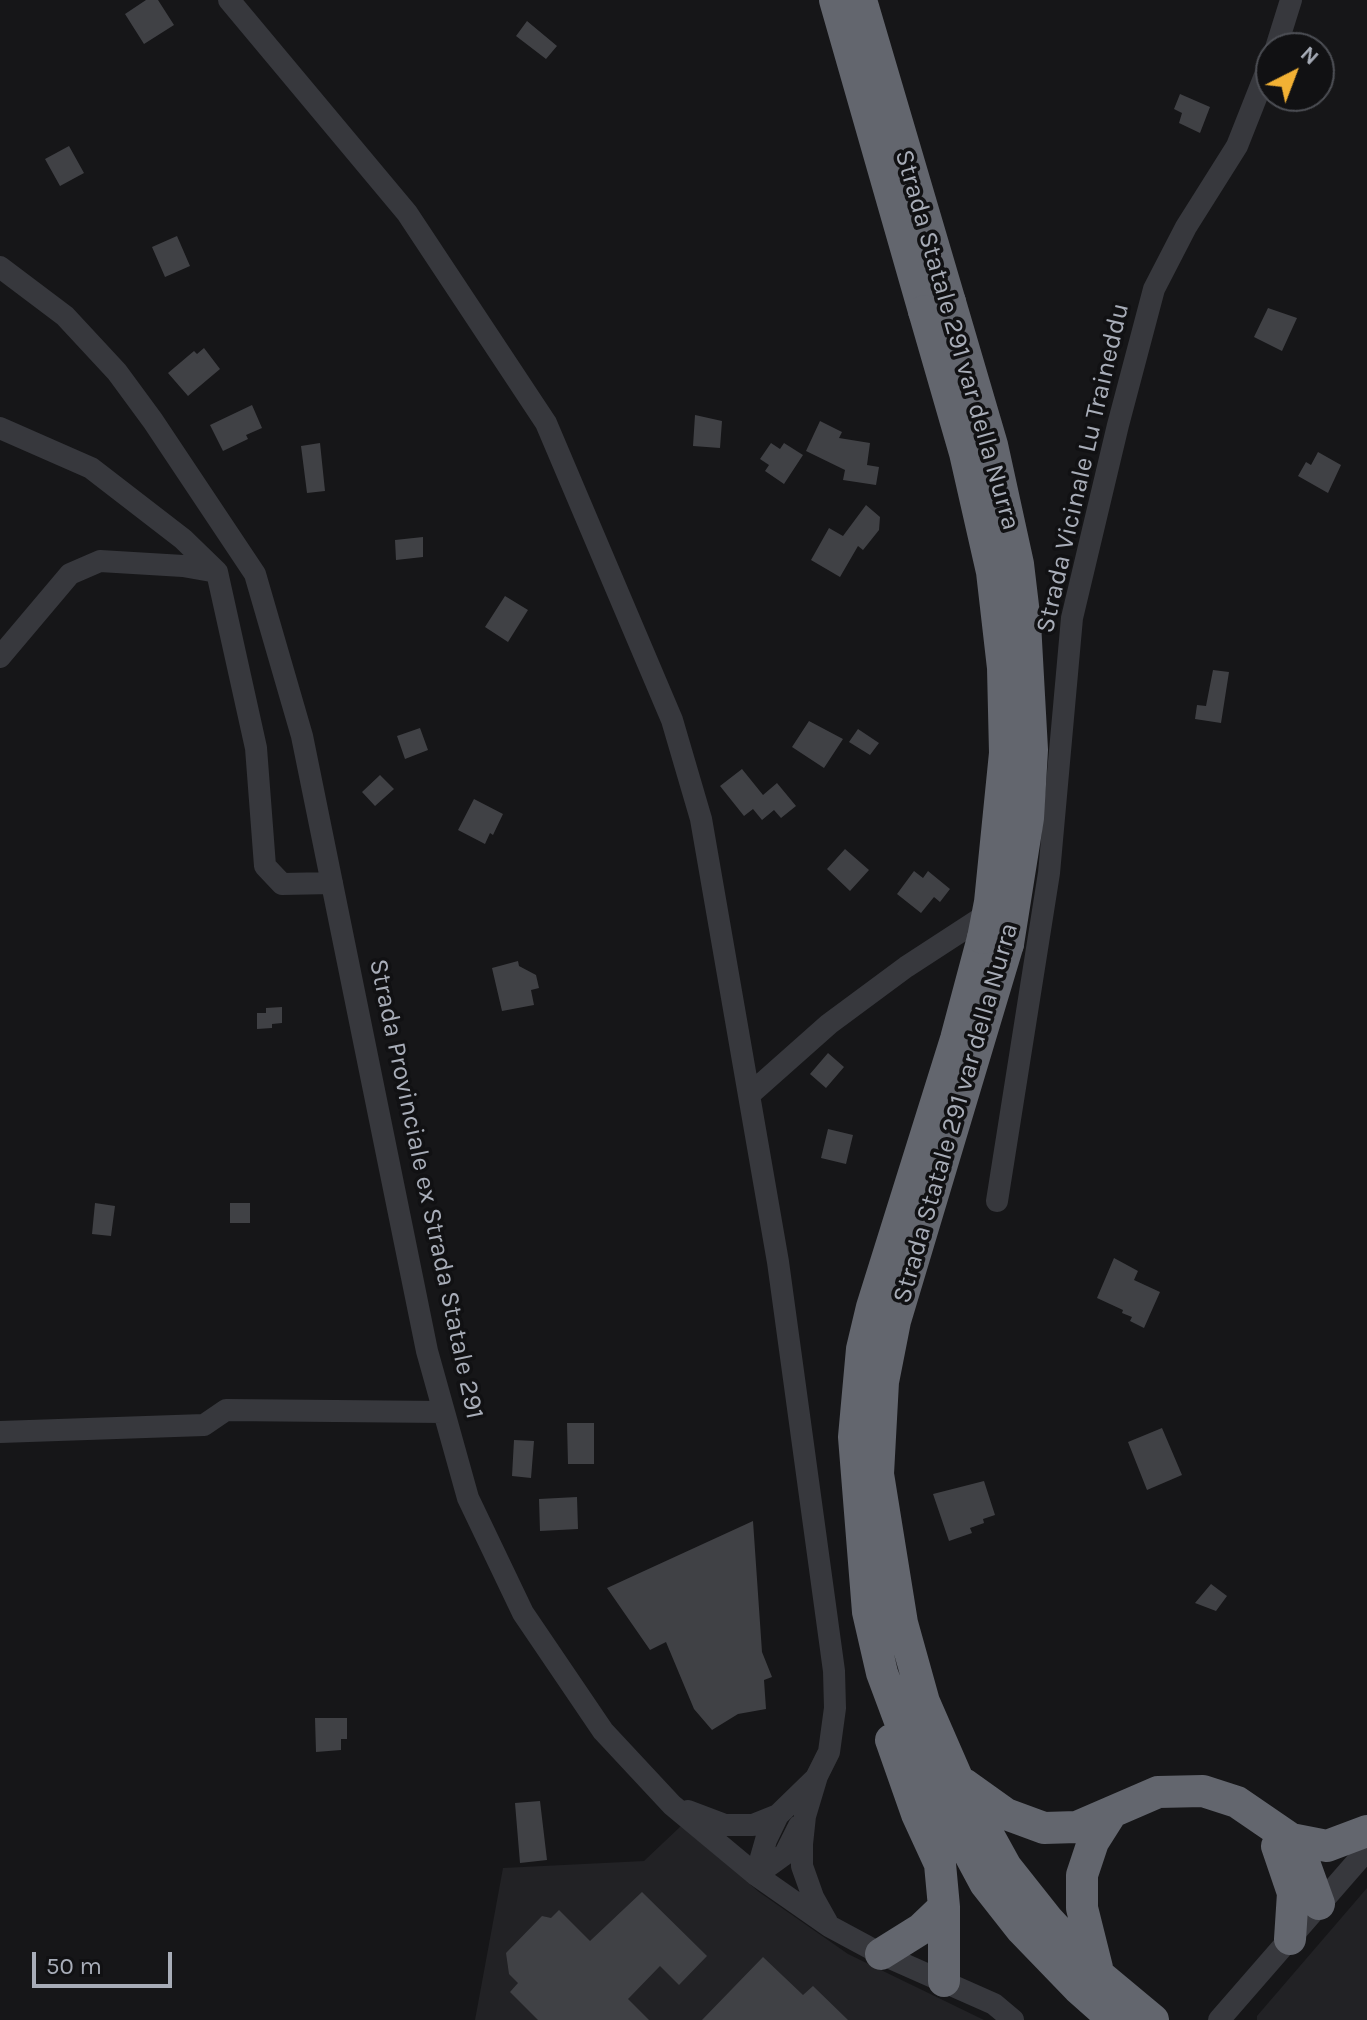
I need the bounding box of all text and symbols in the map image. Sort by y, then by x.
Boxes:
north arrow [1255,32,1335,112]
text: N [1295,41,1324,71]
street label: Strada Statale 291 var della Nurra [888,146,1026,534]
street label: Strada Vicinale Lu Traineddu [1030,300,1136,636]
street label: Strada Statale 291 var della Nurra [887,919,1025,1307]
street label: Strada Provinciale ex Strada Statale 291 [362,956,490,1422]
scale bar [36,1936,176,1986]
text: 50 m [46,1952,102,1980]

